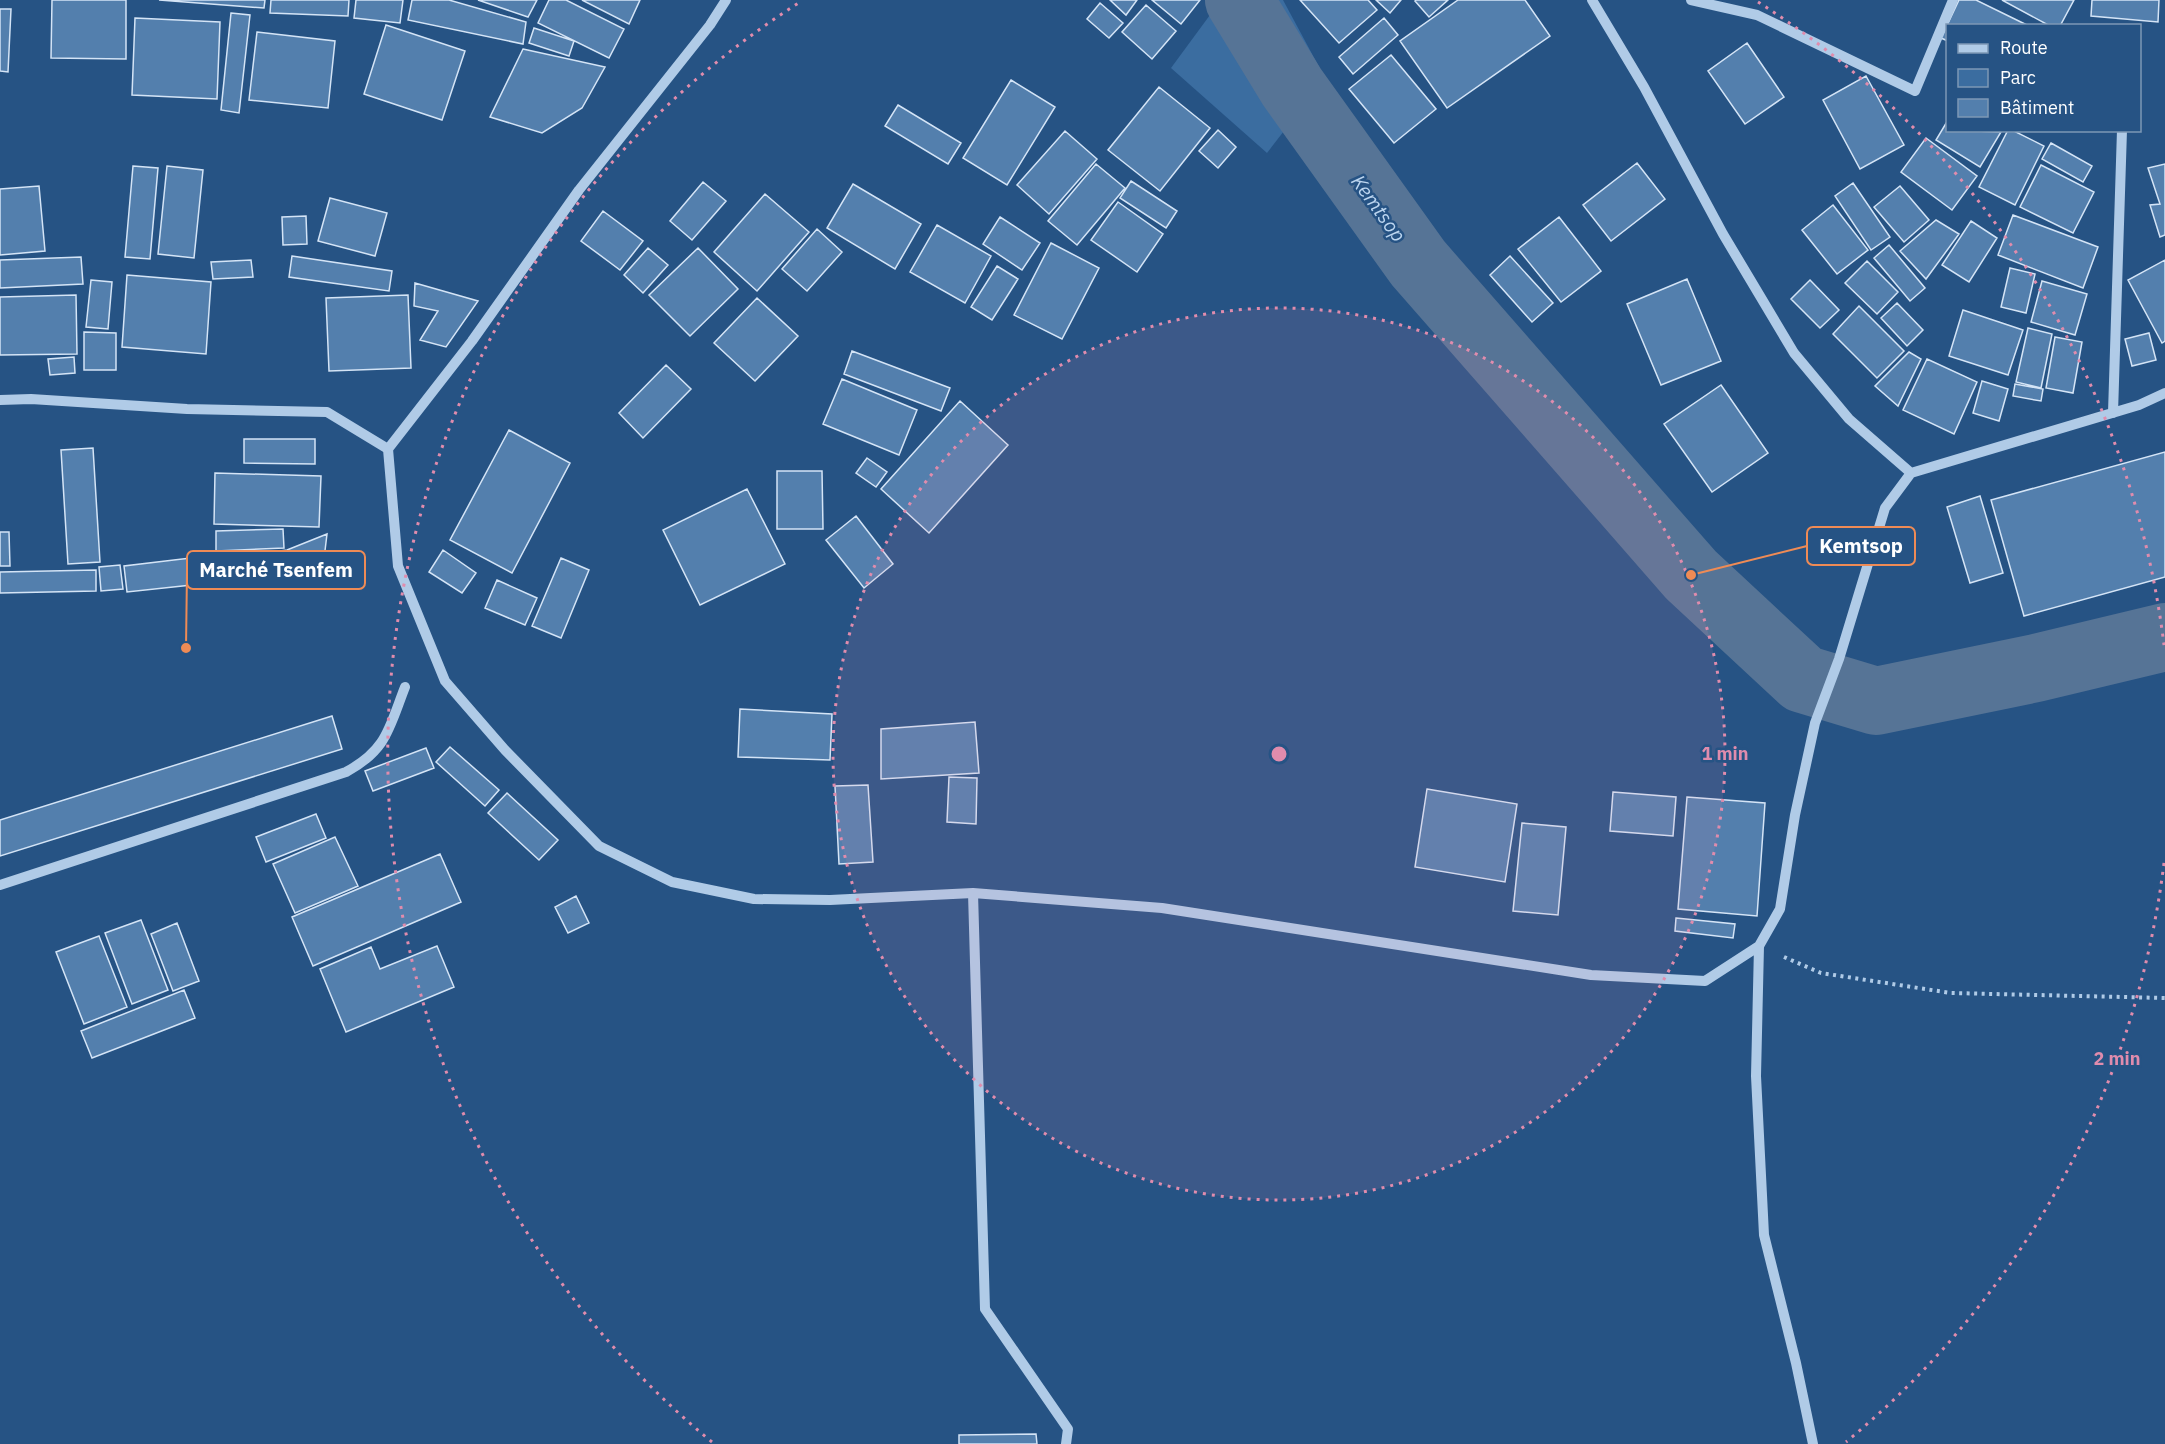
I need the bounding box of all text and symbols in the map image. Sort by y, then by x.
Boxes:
legend [1946,24,2141,132]
text: Route [2000,36,2048,59]
text: Parc [2000,66,2036,89]
text: Bâtiment [2000,96,2074,119]
water label: Kemtsop [1345,169,1413,247]
callout: Kemtsop [1807,527,1915,565]
text: Kemtsop [1819,532,1903,559]
callout: Marché Tsenfem [187,551,365,589]
text: Marché Tsenfem [199,556,353,583]
text: 1 min [1701,742,1749,765]
centre of rings [1269,744,1289,764]
text: 2 min [2093,1047,2141,1070]

